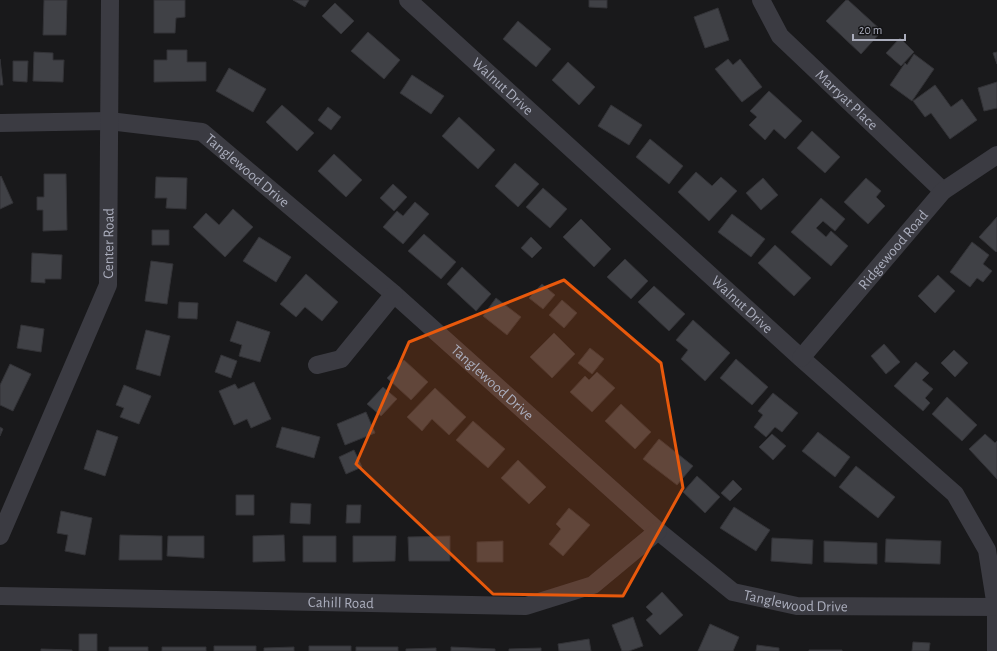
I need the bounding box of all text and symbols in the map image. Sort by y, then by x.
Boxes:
scale bar [853,16,905,42]
text: 20 m [859,24,882,36]
street label: Walnut Drive [469,55,536,118]
street label: Marryat Place [813,67,881,133]
street label: Tanglewood Drive [202,131,292,210]
street label: Ridgewood Road [855,207,931,292]
street label: Center Road [101,208,116,279]
street label: Walnut Drive [709,273,776,336]
street label: Tanglewood Drive [448,342,536,423]
street label: Tanglewood Drive [742,587,848,614]
street label: Cahill Road [308,594,374,611]

